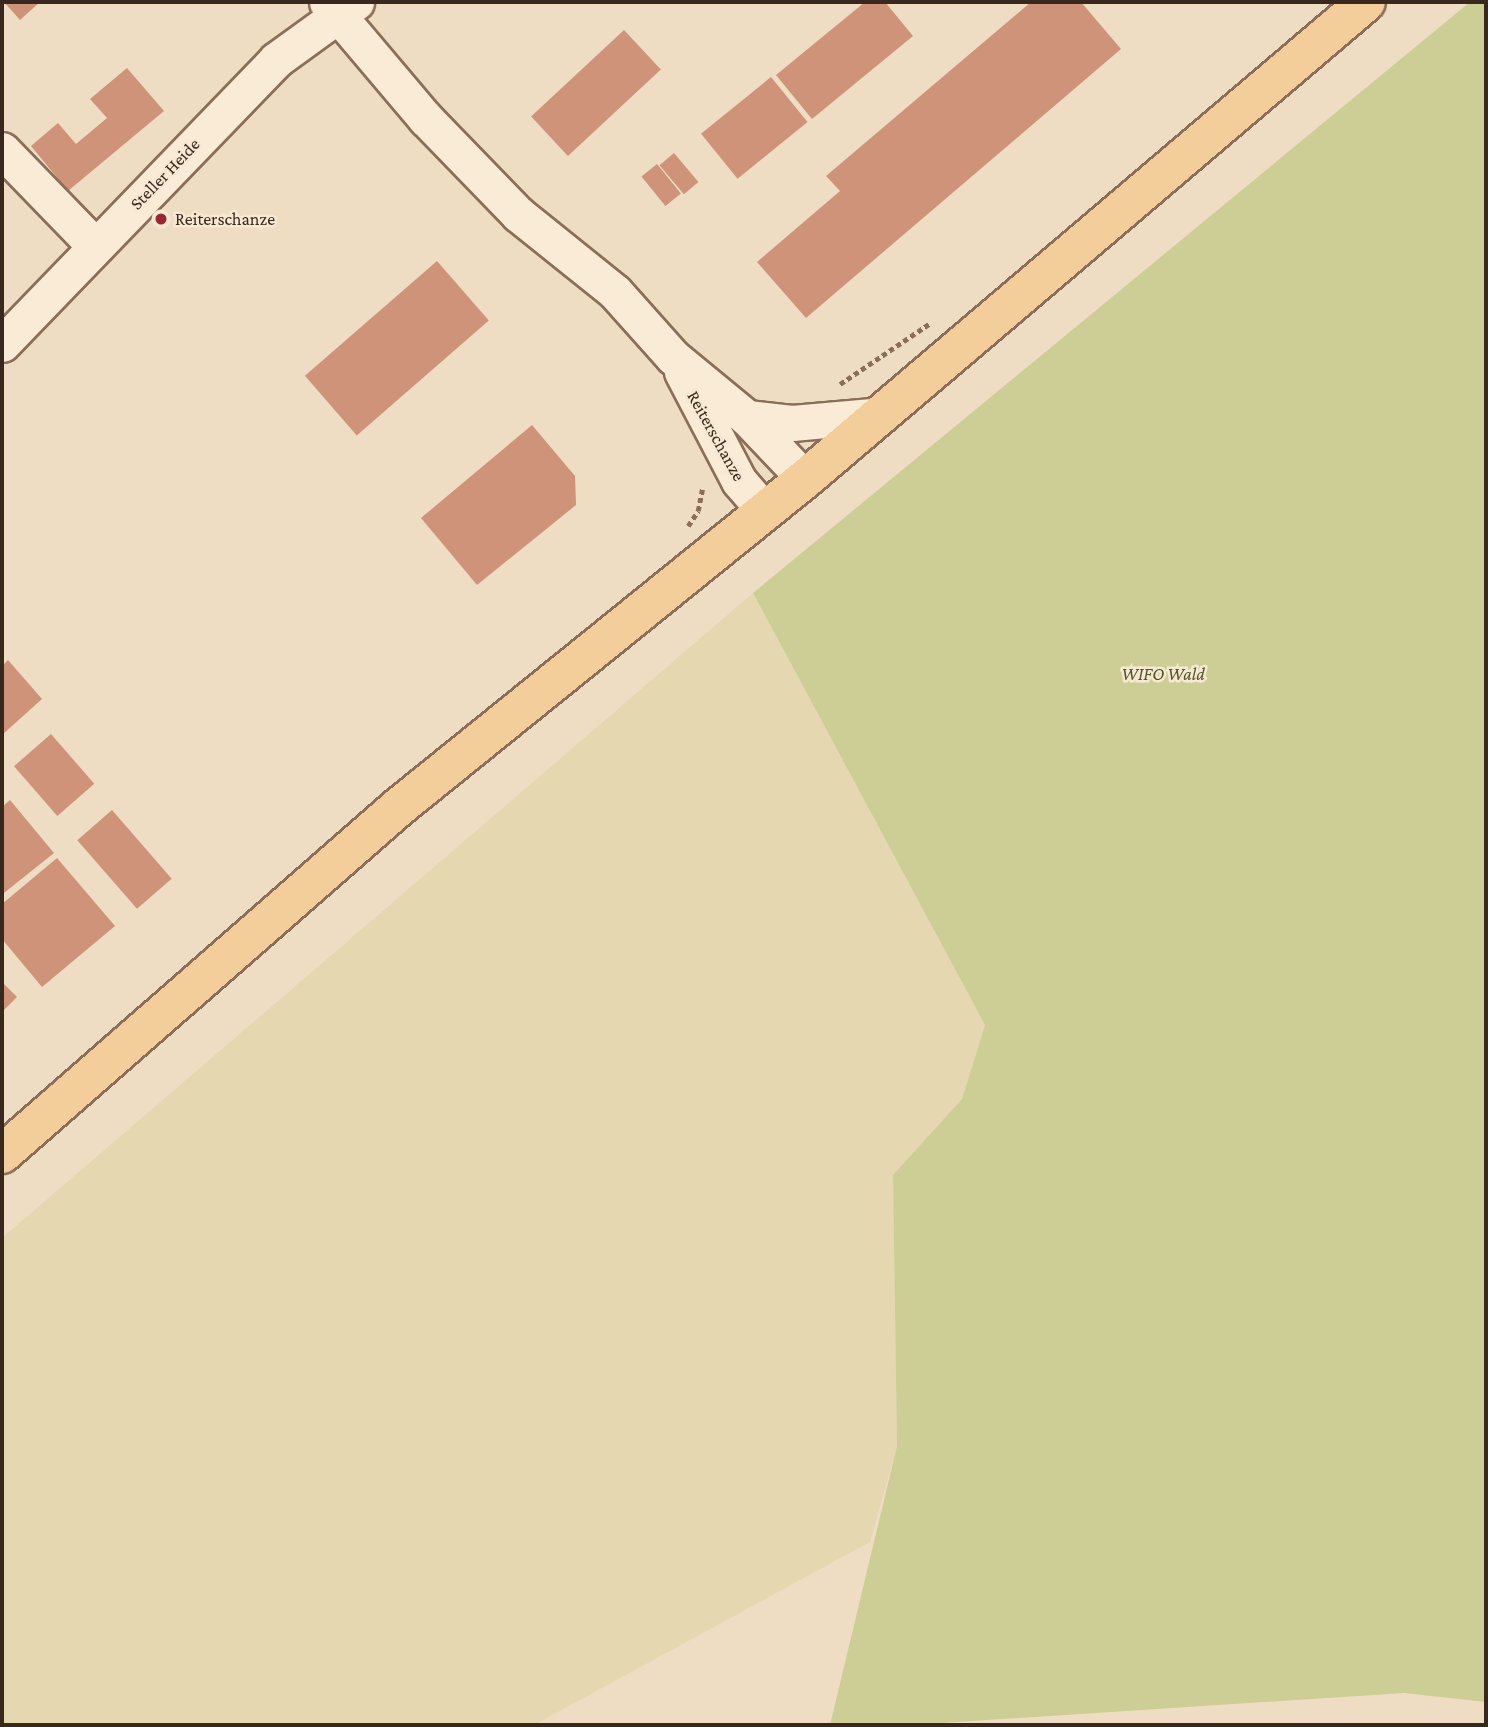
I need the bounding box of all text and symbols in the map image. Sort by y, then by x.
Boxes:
street label: Steller Heide [126,134,204,214]
place label: Reiterschanze [175,208,275,230]
marker: Reiterschanze [153,211,169,227]
street label: Reiterschanze [682,387,750,485]
park label: WIFO Wald [1121,663,1205,685]

